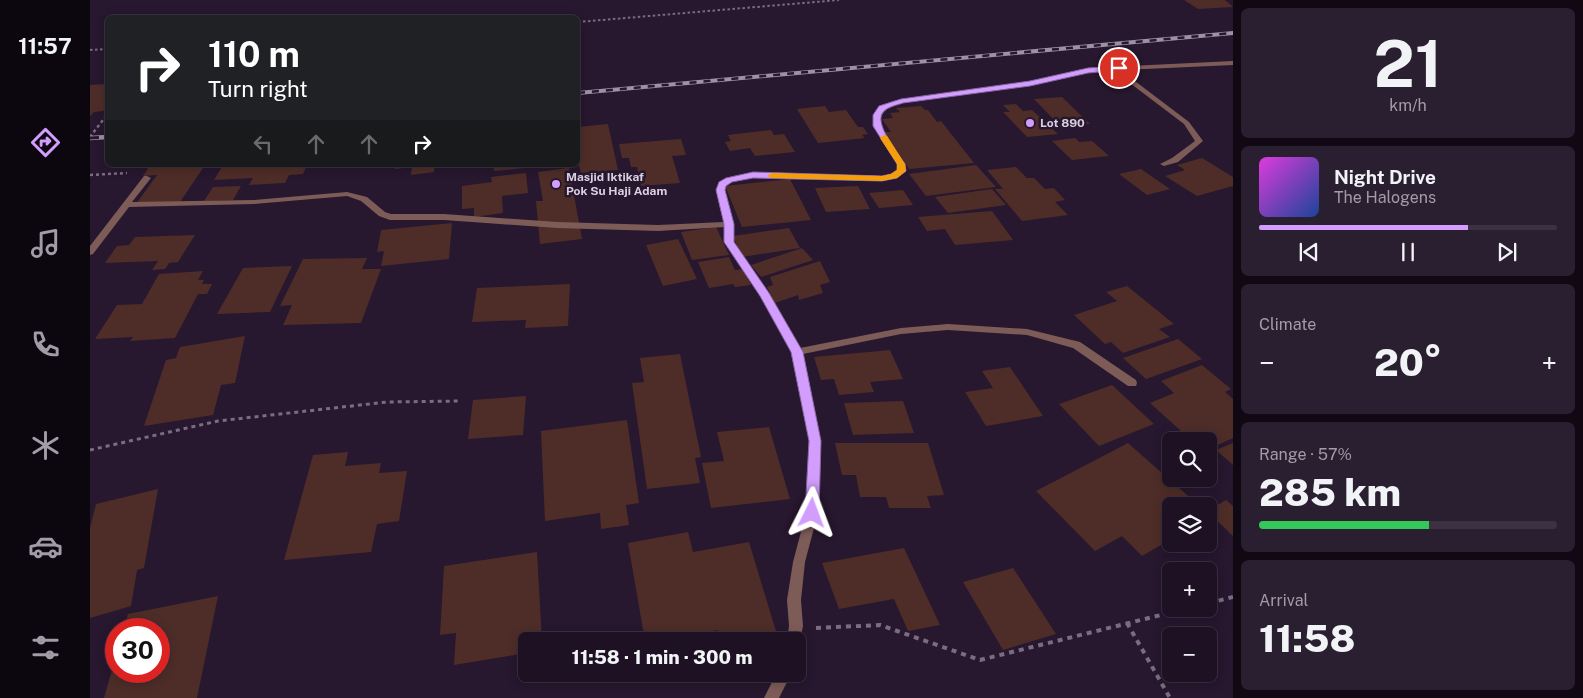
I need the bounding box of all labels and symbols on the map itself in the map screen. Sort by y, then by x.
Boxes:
pin [1098,47,1140,89]
place label: Lot 890 [1040,116,1085,130]
marker: Lot 890 [1024,117,1036,129]
place label: Masjid Iktikaf Pok Su Haji Adam [566,170,667,198]
marker: Masjid Iktikaf Pok Su Haji Adam [550,178,562,190]
position arrow [785,486,837,538]
speed limit sign: 30 [105,618,170,683]

